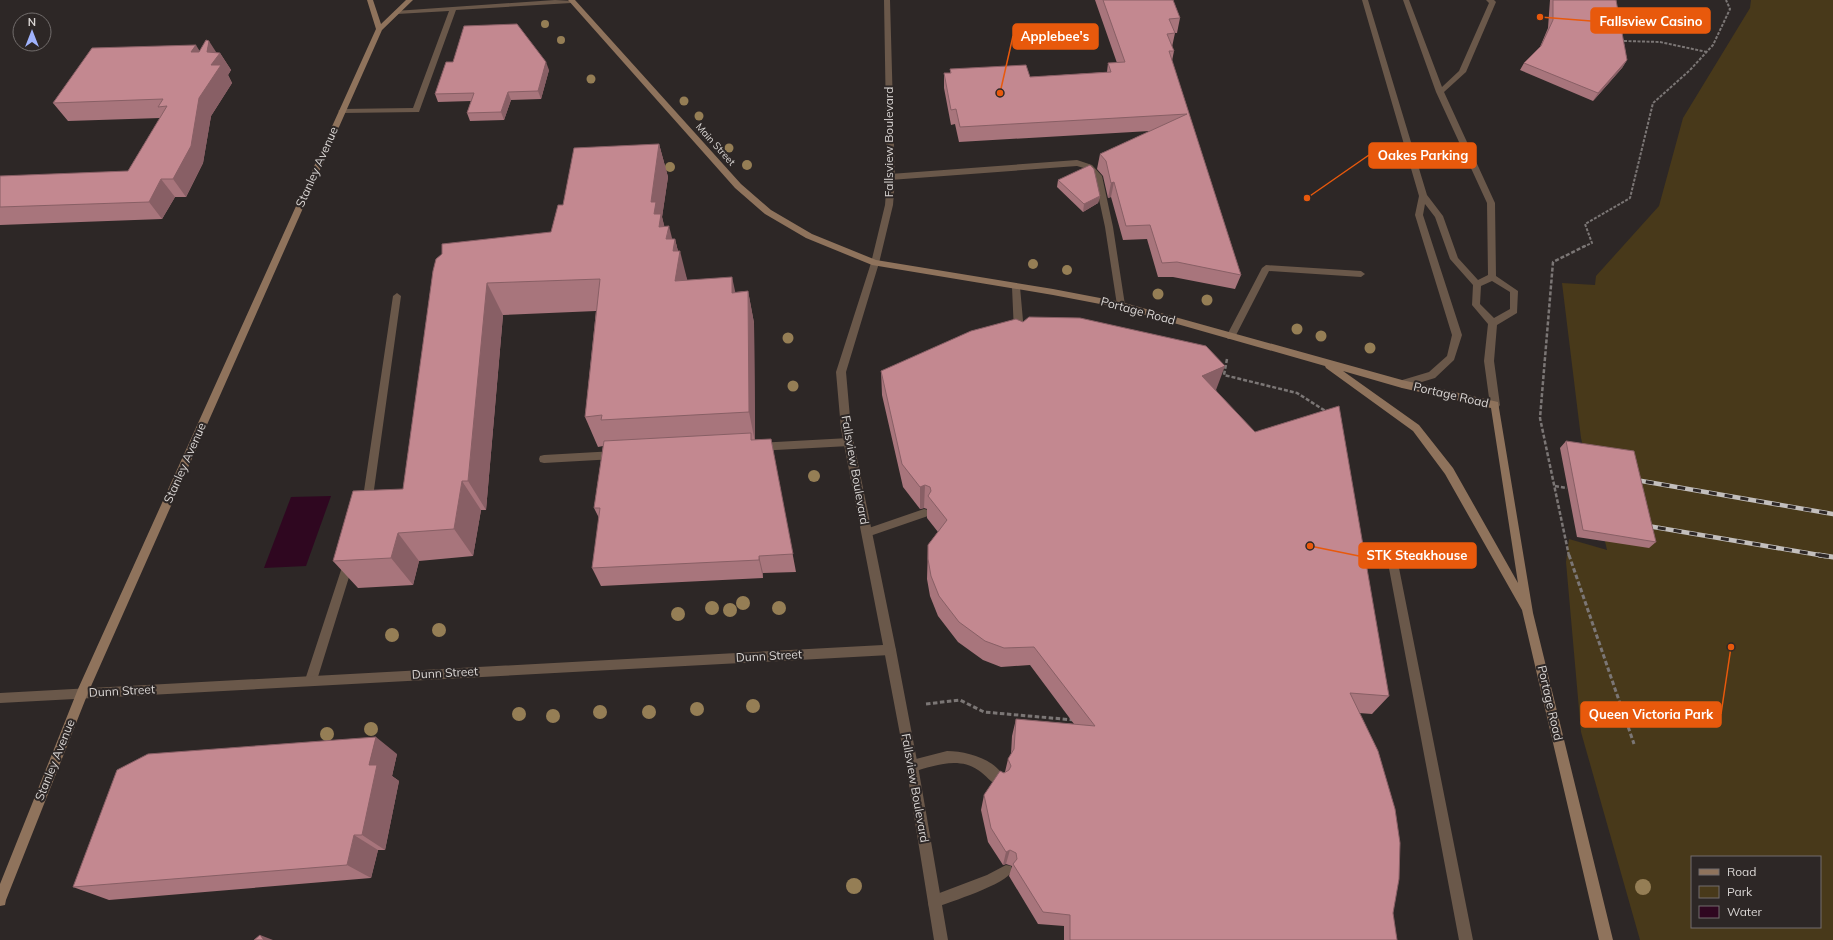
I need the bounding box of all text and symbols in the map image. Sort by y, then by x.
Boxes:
callout: Fallsview Casino [1591,8,1710,33]
north arrow [12,12,52,52]
text: Fallsview Casino [1599,13,1703,29]
text: N [28,15,36,29]
callout: Applebee's [1013,24,1098,49]
text: Applebee's [1021,28,1089,44]
street label: Fallsview Boulevard [881,87,896,197]
street label: Main Street [693,120,739,169]
street label: Stanley Avenue [292,124,341,209]
callout: Oakes Parking [1369,143,1476,168]
text: Oakes Parking [1378,147,1468,163]
street label: Portage Road [1099,293,1177,328]
street label: Portage Road [1412,379,1490,410]
street label: Fallsview Boulevard [838,414,872,526]
street label: Stanley Avenue [160,420,209,505]
callout: STK Steakhouse [1359,543,1476,568]
text: STK Steakhouse [1367,547,1467,563]
street label: Dunn Street [735,646,802,665]
street label: Dunn Street [411,663,478,682]
street label: Portage Road [1535,664,1566,742]
street label: Dunn Street [88,681,155,700]
callout: Queen Victoria Park [1581,702,1721,727]
text: Queen Victoria Park [1589,706,1714,722]
street label: Stanley Avenue [31,717,78,803]
street label: Fallsview Boulevard [898,732,932,844]
legend [1691,856,1821,928]
text: Road [1727,864,1756,879]
text: Park [1727,884,1753,899]
text: Water [1727,904,1763,919]

